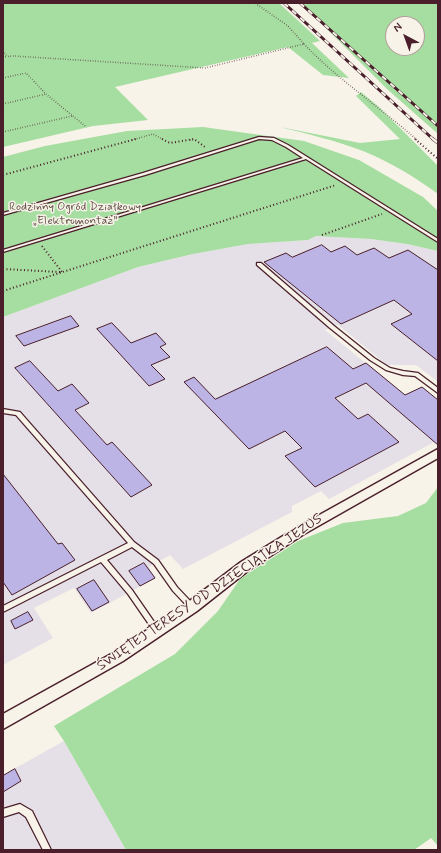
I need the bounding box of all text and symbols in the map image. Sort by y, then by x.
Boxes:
north arrow [385,16,425,56]
text: N [390,20,405,35]
park label: Rodzinny Ogród Działkowy „Elektromontaż” [9,200,141,228]
street label: ŚWIĘTEJ TERESY OD DZIECIĄTKA JEZUS [94,511,326,675]

